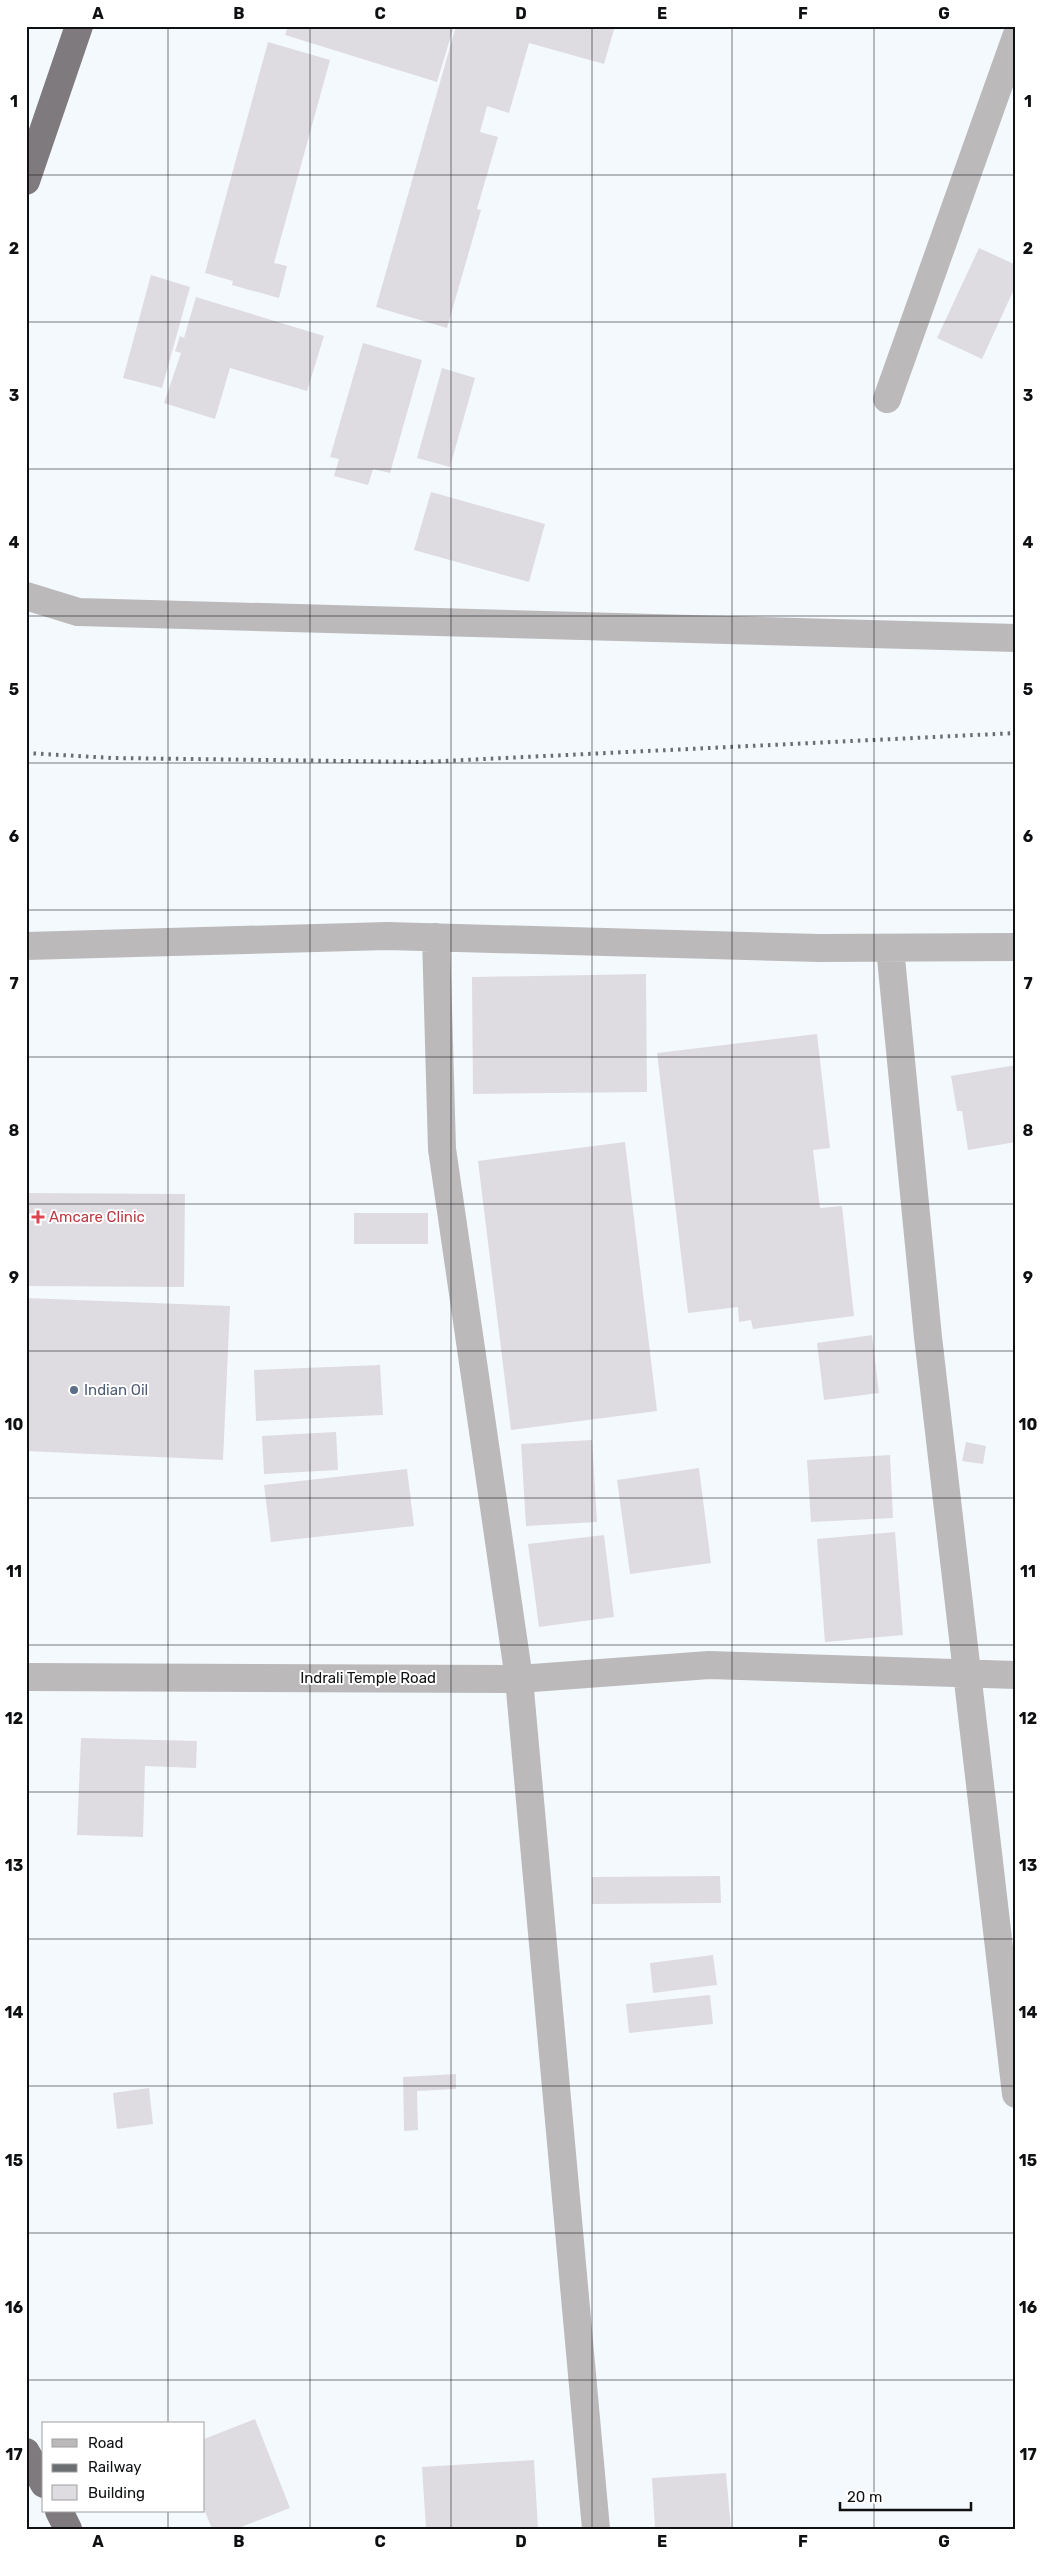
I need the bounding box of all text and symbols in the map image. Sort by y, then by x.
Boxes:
text: A [92,4,104,23]
text: B [233,4,245,23]
text: C [374,4,386,23]
text: D [515,4,527,23]
text: E [657,4,667,23]
text: F [798,4,808,23]
text: G [938,4,950,23]
text: 1 [10,92,18,111]
text: 1 [1024,92,1032,111]
text: 2 [9,239,19,258]
text: 2 [1023,239,1033,258]
text: 3 [9,386,19,405]
text: 3 [1023,386,1033,405]
text: 4 [9,533,20,552]
text: 4 [1023,533,1034,552]
text: 5 [9,680,19,699]
text: 5 [1023,680,1033,699]
text: 6 [9,827,19,846]
text: 6 [1023,827,1033,846]
text: 7 [9,974,19,993]
text: 7 [1023,974,1033,993]
text: 8 [9,1121,20,1140]
text: 8 [1023,1121,1034,1140]
place label: Amcare Clinic [49,1208,145,1226]
marker: Amcare Clinic [31,1210,45,1224]
text: 9 [9,1268,19,1287]
text: 9 [1023,1268,1033,1287]
place label: Indian Oil [84,1381,148,1399]
marker: Indian Oil [68,1384,80,1396]
text: 10 [5,1415,24,1434]
text: 10 [1019,1415,1038,1434]
text: 11 [6,1562,22,1581]
text: 11 [1020,1562,1036,1581]
street label: Indrali Temple Road [300,1669,436,1687]
text: 12 [5,1709,23,1728]
text: 12 [1019,1709,1037,1728]
text: 13 [5,1856,23,1875]
text: 13 [1019,1856,1037,1875]
text: 14 [5,2003,24,2022]
text: 14 [1019,2003,1038,2022]
text: 15 [5,2151,23,2170]
text: 15 [1019,2151,1037,2170]
text: 16 [5,2298,23,2317]
text: 16 [1019,2298,1037,2317]
legend [42,2422,205,2512]
text: Road [88,2434,124,2452]
text: 17 [5,2445,23,2464]
text: 17 [1019,2445,1037,2464]
text: Railway [88,2458,142,2476]
scale bar [840,2480,971,2512]
text: Building [88,2484,145,2502]
text: 20 m [847,2488,882,2506]
text: A [92,2532,104,2551]
text: B [233,2532,245,2551]
text: C [374,2532,386,2551]
text: D [515,2532,527,2551]
text: E [657,2532,667,2551]
text: F [798,2532,808,2551]
text: G [938,2532,950,2551]

